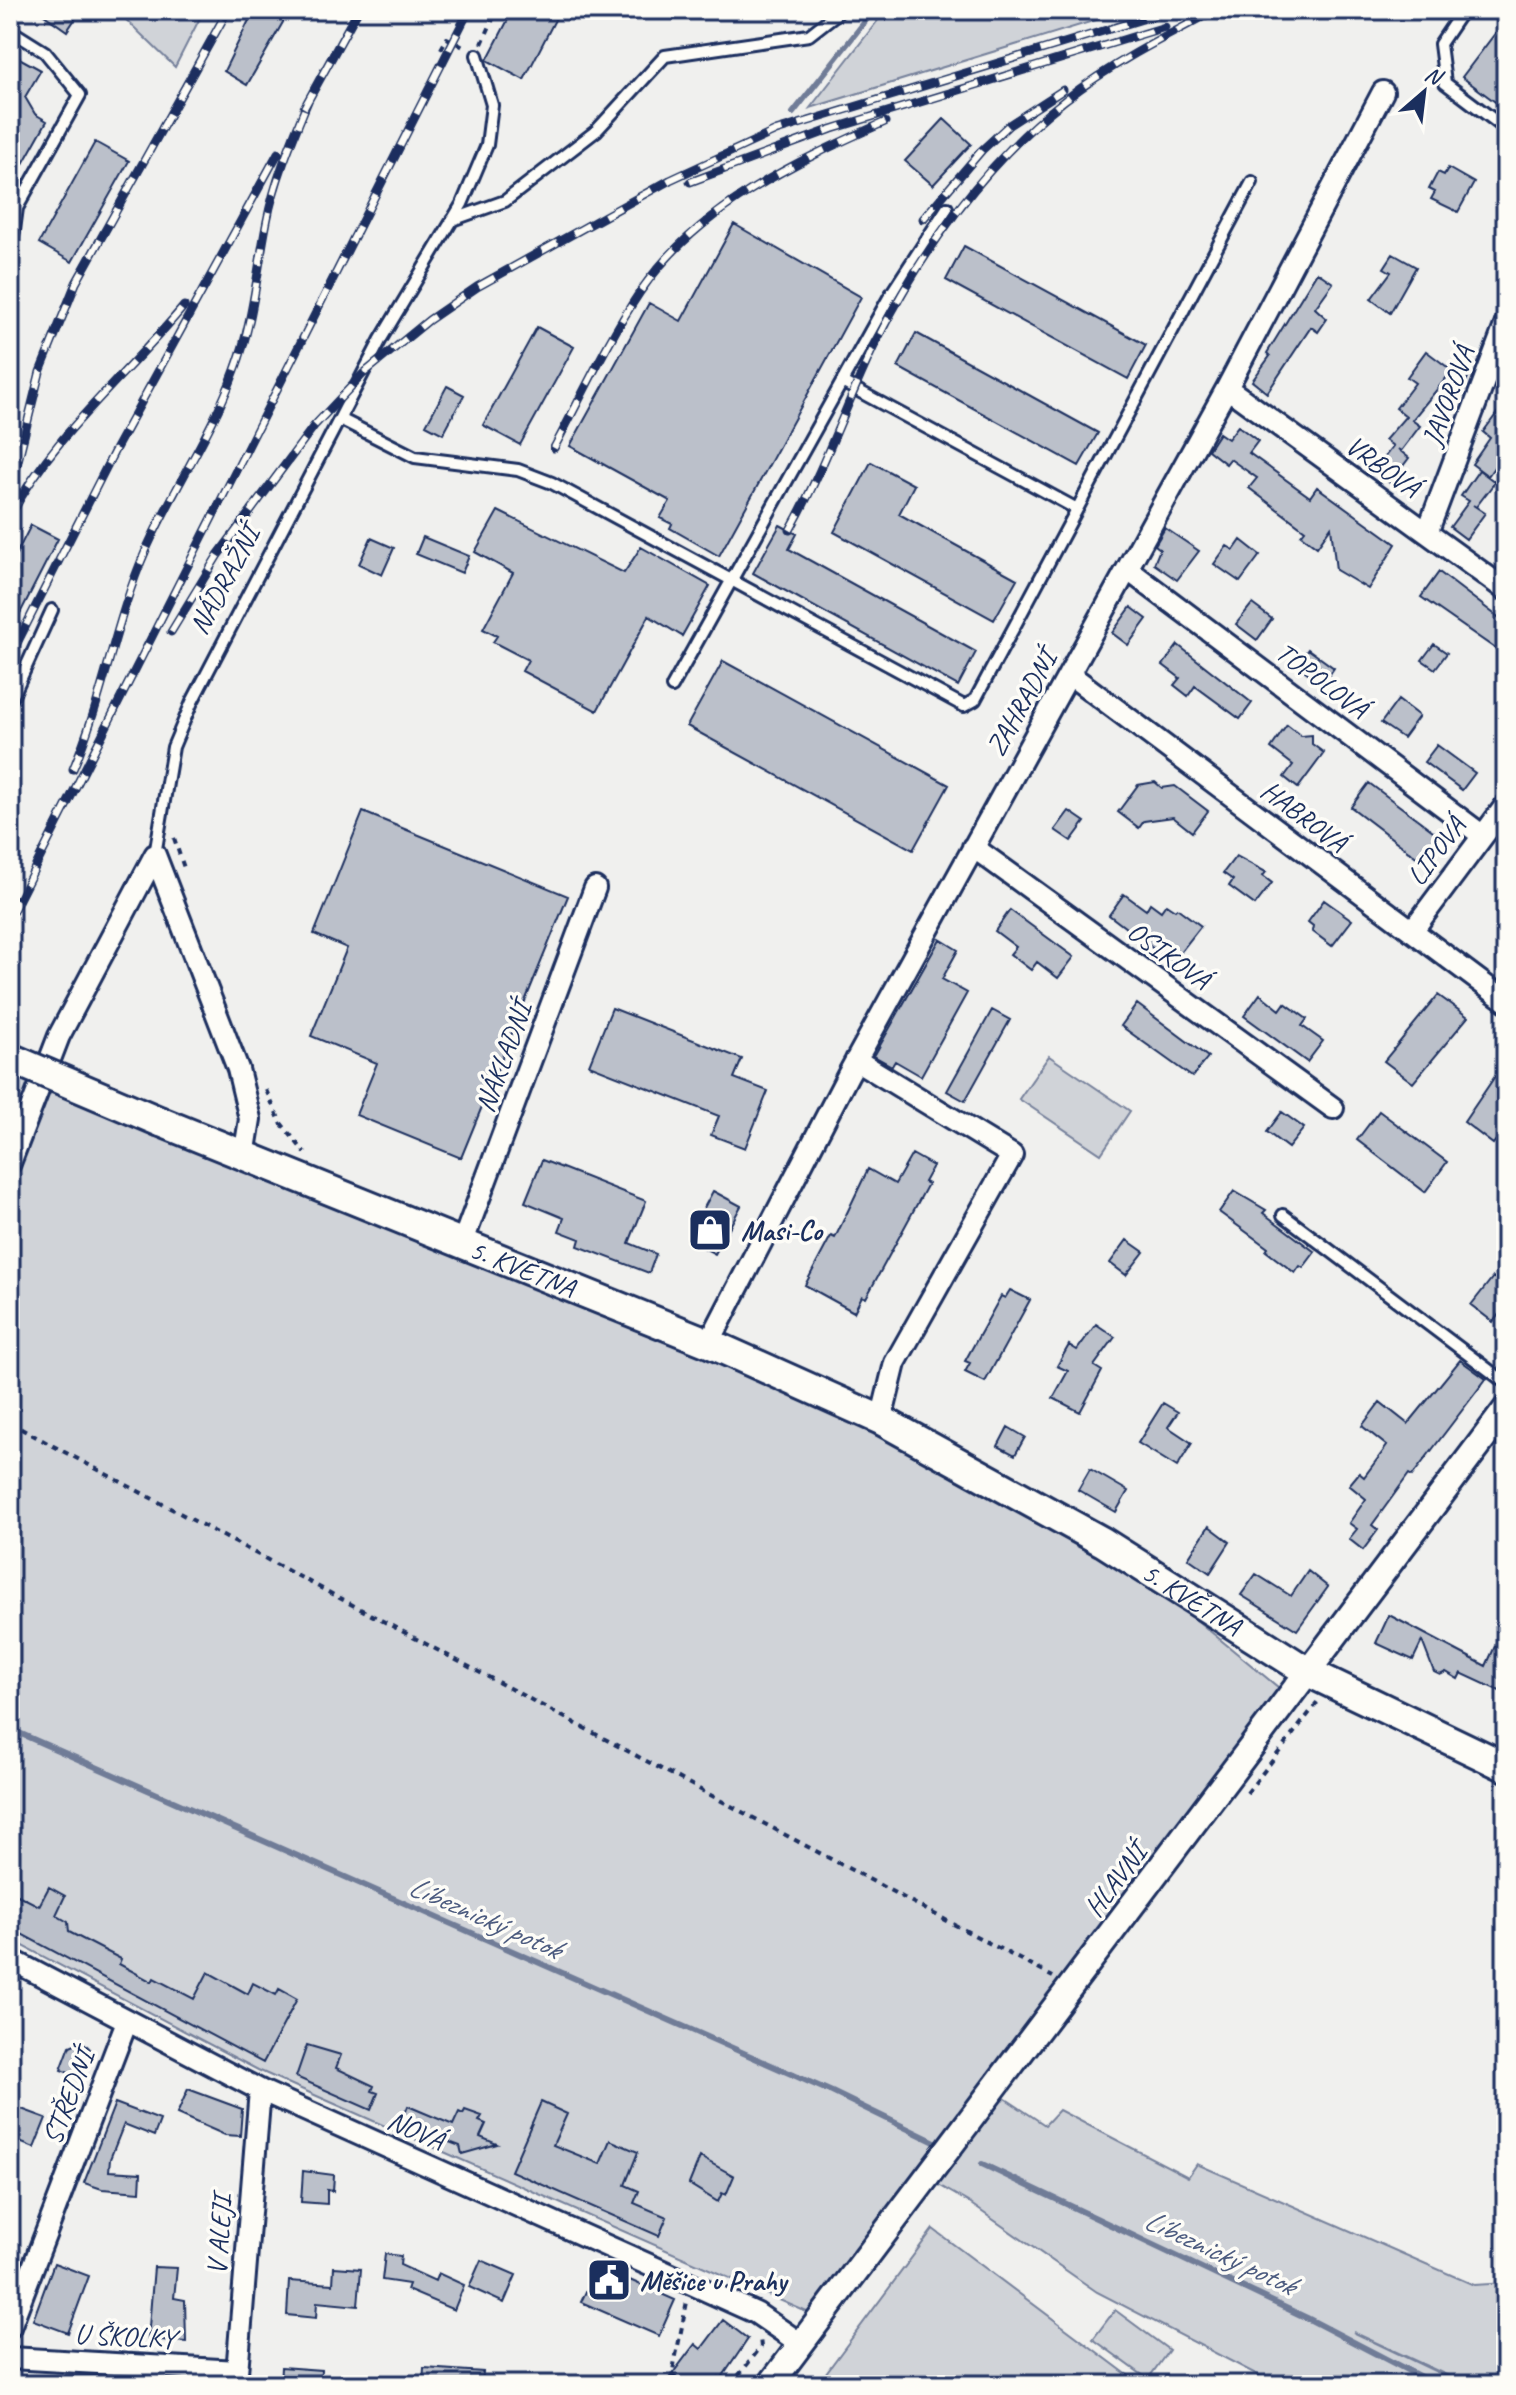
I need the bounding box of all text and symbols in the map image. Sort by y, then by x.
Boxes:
north arrow [1384,52,1464,132]
text: N [1420,60,1448,92]
street label: JAVOROVÁ [1413,338,1483,452]
street label: VRBOVÁ [1339,427,1430,507]
street label: NÁDRAŽNÍ [181,515,270,640]
street label: TOPOLOVÁ [1269,634,1378,728]
street label: ZAHRADNÍ [978,639,1067,762]
street label: HABROVÁ [1254,773,1357,862]
street label: LIPOVÁ [1399,807,1475,892]
street label: OSIKOVÁ [1121,913,1220,999]
street label: NÁKLADNÍ [467,992,541,1117]
shop icon: Masi-Co [686,1206,734,1254]
place label: Masi-Co [741,1213,824,1248]
street label: 5. KVĚTNA [465,1231,582,1305]
street label: 5. KVĚTNA [1136,1554,1250,1644]
street label: HLAVNÍ [1076,1832,1157,1924]
water label: Líbeznický potok [403,1867,572,1970]
street label: STŘEDNÍ [34,2039,104,2149]
street label: NOVÁ [382,2102,453,2159]
street label: V ALEJI [199,2188,240,2276]
water label: Líbeznický potok [1138,2200,1307,2306]
public building icon: Měšice u Prahy [585,2256,633,2304]
place label: Měšice u Prahy [640,2263,789,2298]
street label: U ŠKOLKY [74,2316,182,2356]

